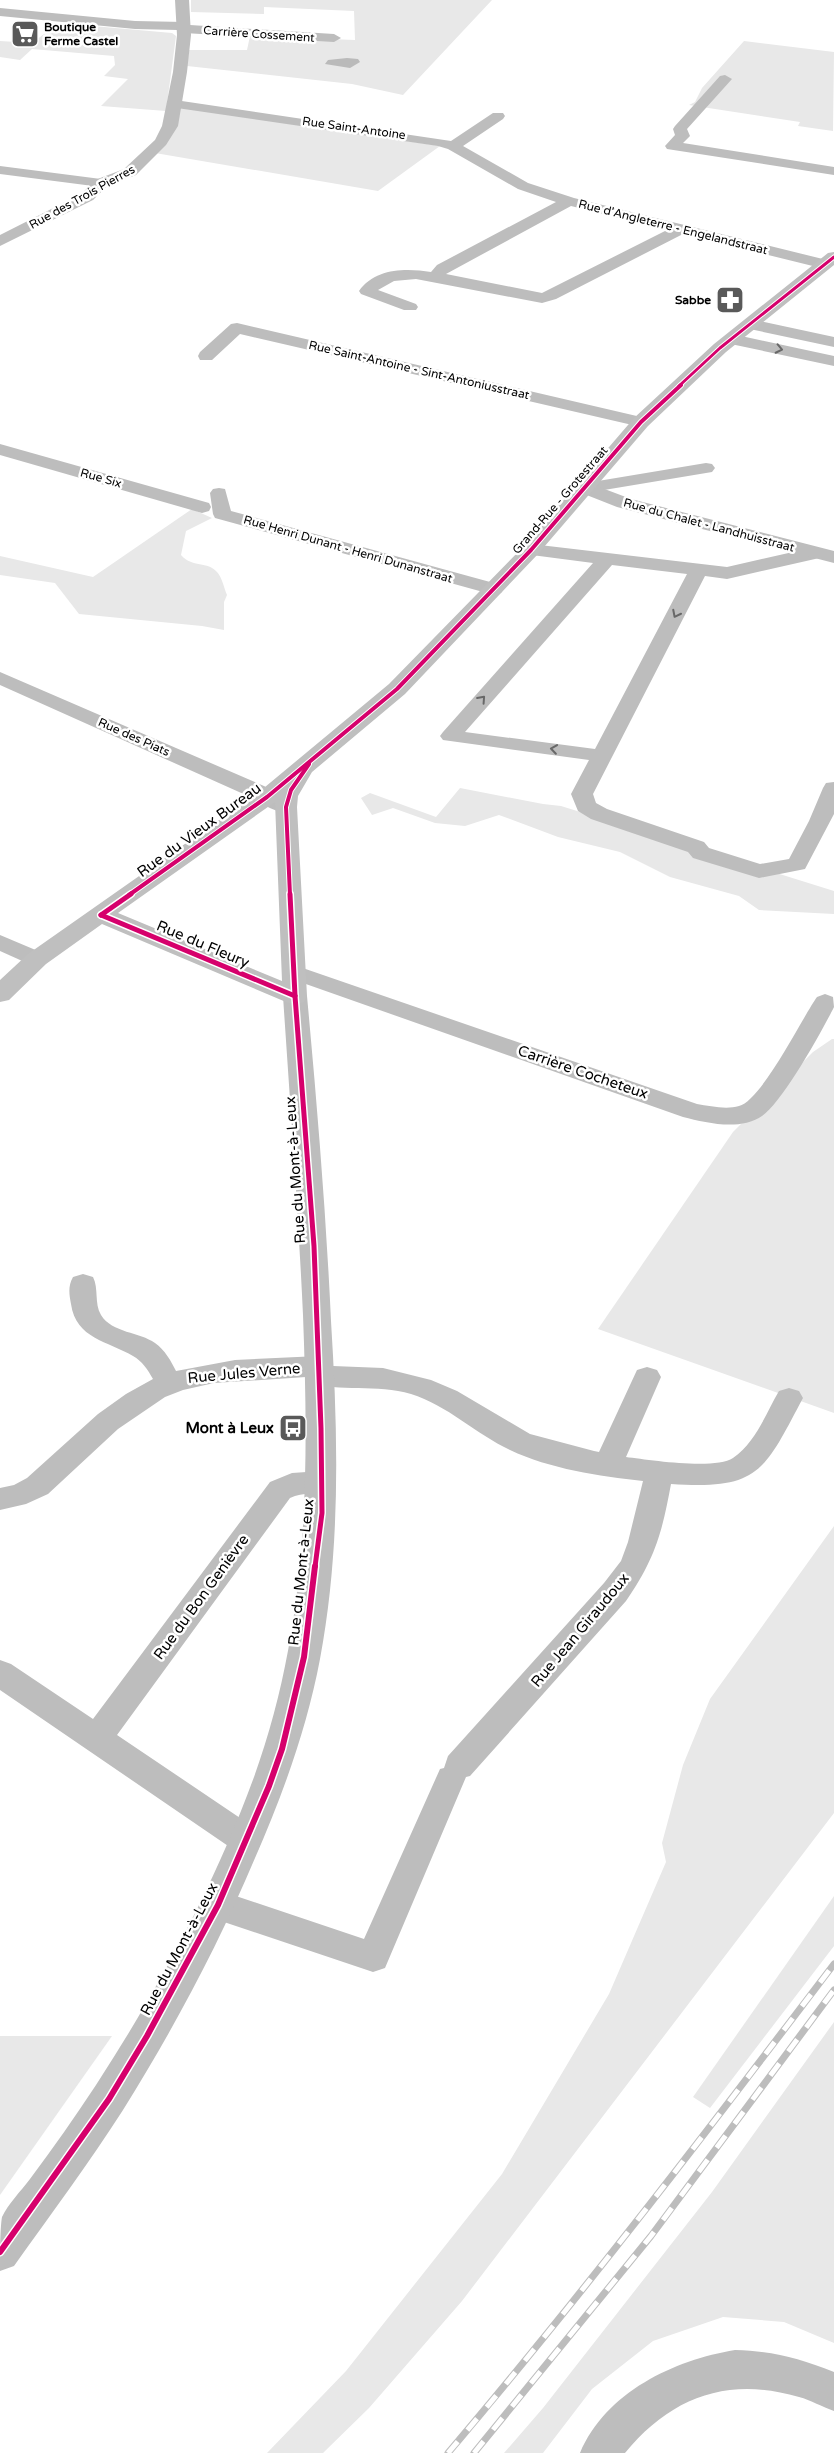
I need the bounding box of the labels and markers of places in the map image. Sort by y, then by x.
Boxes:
supermarket icon: Boutique Ferme Castel [10,19,40,49]
place label: Boutique Ferme Castel [44,20,118,48]
pharmacy icon: Sabbe [715,285,745,315]
place label: Sabbe [675,293,711,307]
bus stop icon: Mont à Leux [278,1413,308,1443]
place label: Mont à Leux [185,1419,274,1437]

